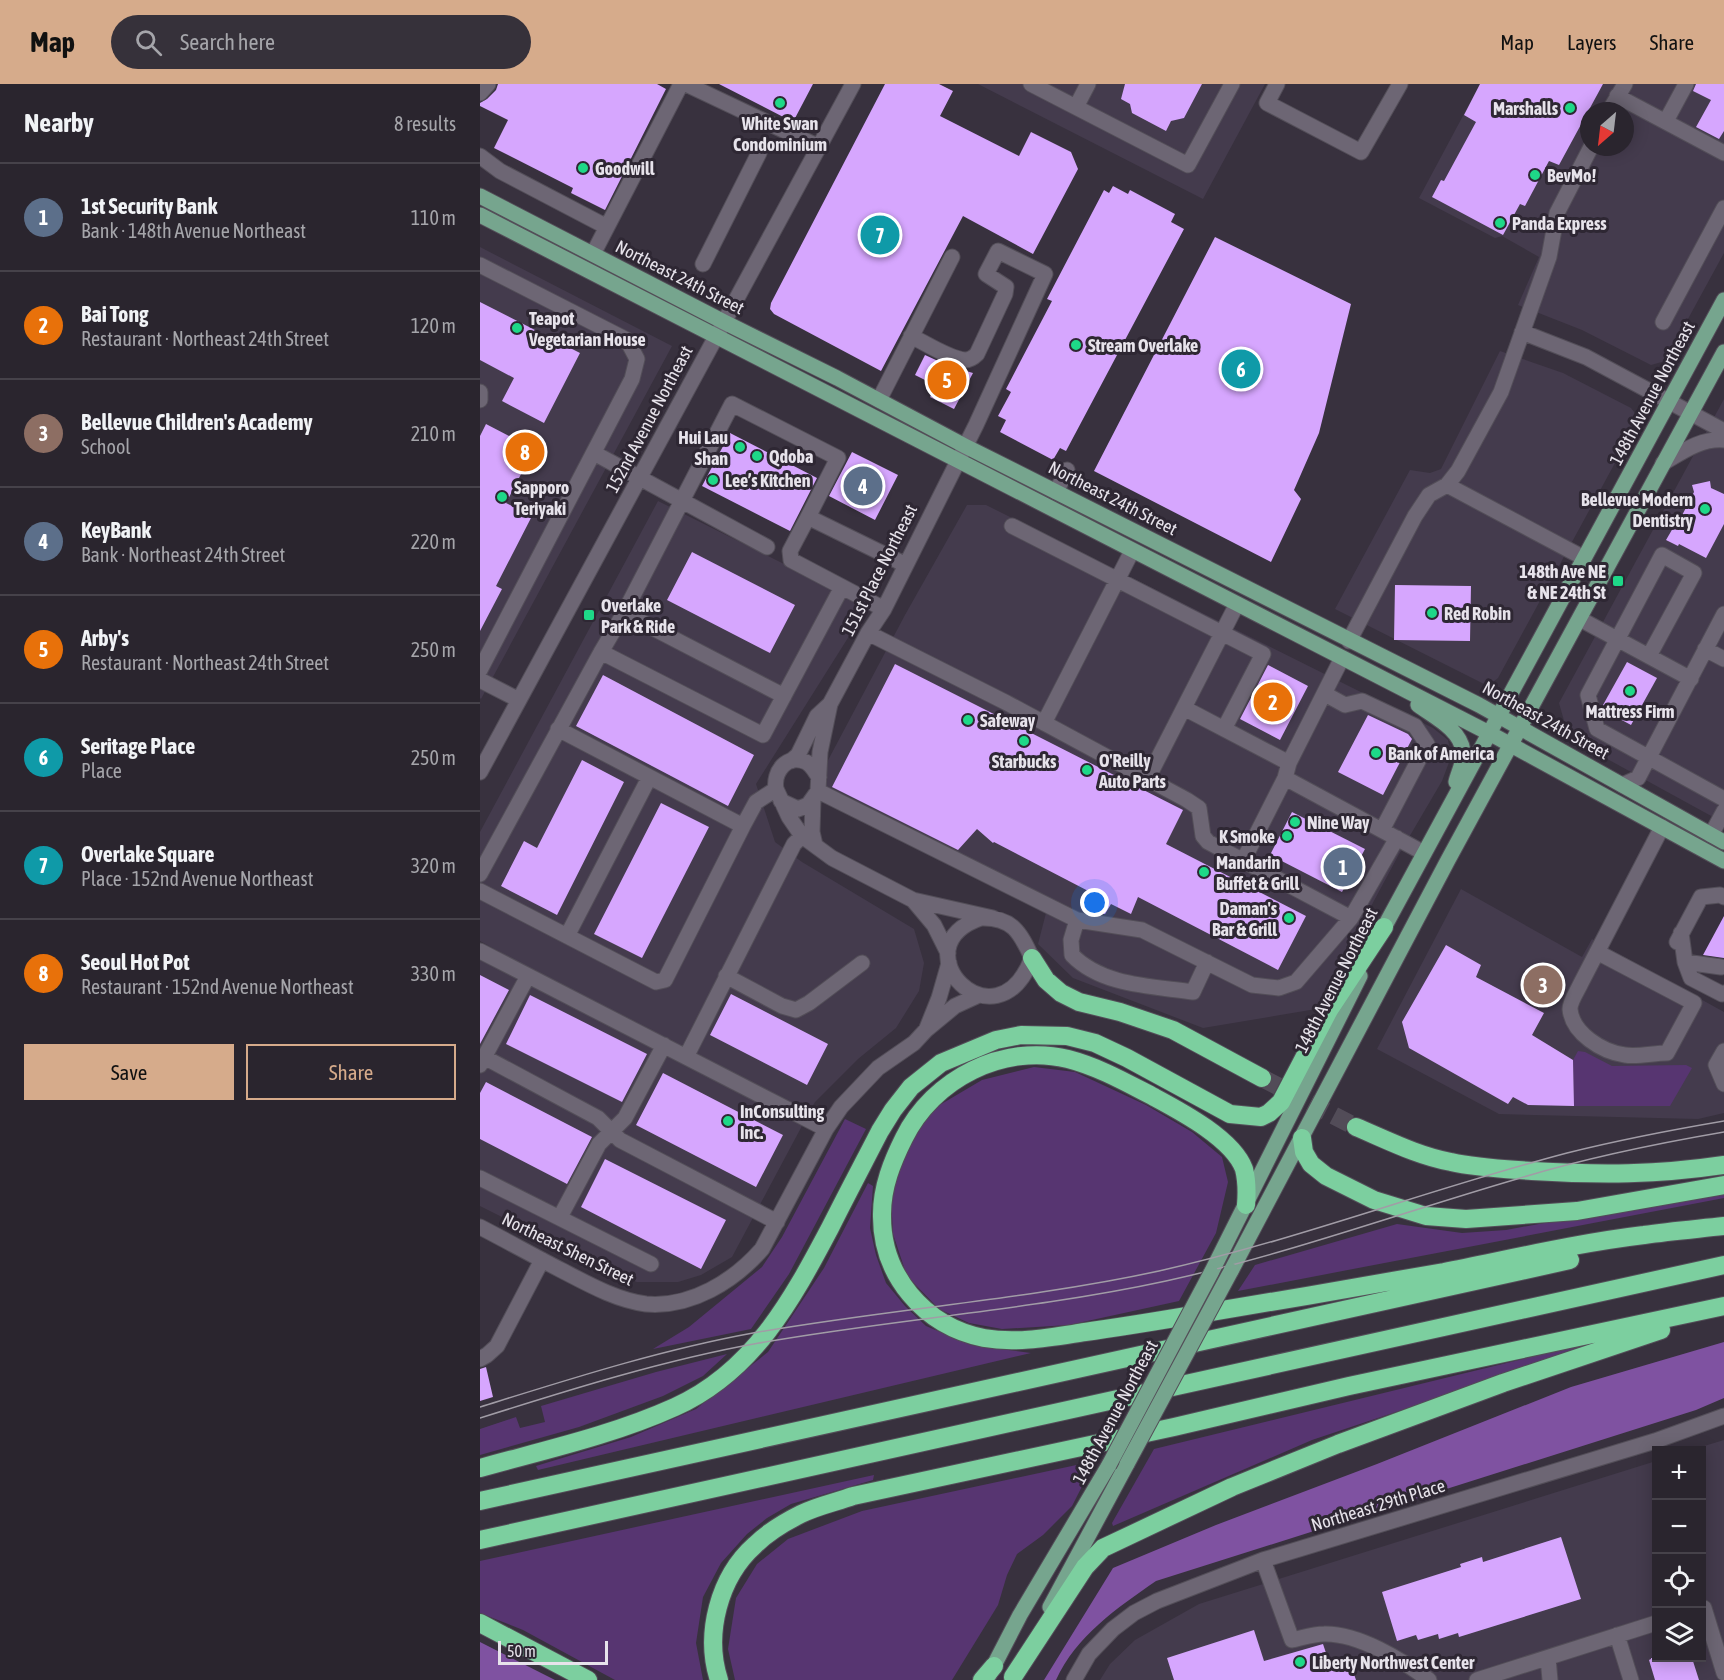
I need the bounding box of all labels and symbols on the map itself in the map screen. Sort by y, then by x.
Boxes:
marker: White Swan Condominium [773,96,787,110]
place label: Marshalls [1493,98,1559,119]
marker: Marshalls [1563,101,1577,115]
north arrow [1580,102,1634,156]
place label: White Swan Condominium [733,113,827,155]
place label: Goodwill [595,158,655,179]
marker: Goodwill [576,161,590,175]
place label: BevMo! [1547,165,1596,186]
marker: BevMo! [1528,168,1542,182]
pin: 7 [860,212,900,258]
place label: Panda Express [1512,213,1607,234]
marker: Panda Express [1493,216,1507,230]
street label: Northeast 24th Street [612,236,748,318]
place label: Teapot Vegetarian House [528,308,646,350]
street label: 148th Avenue Northeast [1605,317,1699,469]
marker: Teapot Vegetarian House [510,321,524,335]
place label: Stream Overlake [1088,335,1198,356]
marker: Stream Overlake [1069,338,1083,352]
street label: 152nd Avenue Northeast [601,342,697,496]
pin: 6 [1222,346,1260,392]
pin: 5 [928,358,966,402]
place label: Hui Lau Shan [678,427,728,469]
pin: 8 [506,430,544,475]
marker: Hui Lau Shan [733,440,747,454]
place label: Qdoba [769,446,813,467]
marker: Qdoba [750,449,764,463]
street label: Northeast 24th Street [1045,457,1181,539]
pin: 4 [844,464,883,508]
place label: Lee’s Kitchen [725,470,811,491]
marker: Lee’s Kitchen [706,473,720,487]
place label: Sapporo Teriyaki [514,477,569,519]
place label: Bellevue Modern Dentistry [1581,489,1694,531]
marker: Sapporo Teriyaki [495,490,509,504]
street label: 151st Place Northeast [837,501,921,639]
marker: Bellevue Modern Dentistry [1698,502,1712,516]
place label: 148th Ave NE & NE 24th St [1519,561,1607,603]
marker: 148th Ave NE & NE 24th St [1611,574,1625,588]
place label: Overlake Park & Ride [601,595,675,637]
place label: Red Robin [1444,603,1511,624]
marker: Red Robin [1425,606,1439,620]
marker: Overlake Park & Ride [582,608,596,622]
street label: Northeast 24th Street [1479,677,1613,763]
pin: 2 [1254,680,1292,724]
marker: Mattress Firm [1623,684,1637,698]
place label: Mattress Firm [1585,701,1675,722]
place label: Safeway [980,710,1036,731]
marker: Safeway [961,713,975,727]
marker: Starbucks [1017,734,1031,748]
place label: Bank of America [1388,743,1494,764]
marker: Bank of America [1369,746,1383,760]
place label: O'Reilly Auto Parts [1098,750,1167,792]
place label: Starbucks [992,751,1057,772]
marker: O'Reilly Auto Parts [1080,763,1094,777]
place label: Nine Way [1307,812,1370,833]
marker: Nine Way [1288,815,1302,829]
place label: K Smoke [1219,826,1275,847]
marker: K Smoke [1280,829,1294,843]
pin: 1 [1324,844,1362,890]
place label: Mandarin Buffet & Grill [1216,852,1299,894]
marker: Mandarin Buffet & Grill [1197,865,1211,879]
your location [1080,888,1109,917]
place label: Daman's Bar & Grill [1212,898,1278,940]
street label: 148th Avenue Northeast [1290,904,1382,1056]
marker: Daman's Bar & Grill [1282,911,1296,925]
pin: 3 [1524,962,1562,1008]
place label: InConsulting Inc. [740,1101,824,1143]
marker: InConsulting Inc. [721,1114,735,1128]
street label: Northeast Shen Street [499,1208,637,1290]
street label: 148th Avenue Northeast [1068,1336,1162,1488]
street label: Northeast 29th Place [1309,1475,1447,1535]
scale bar [498,1638,608,1666]
place label: Liberty Northwest Center [1312,1652,1475,1673]
marker: Liberty Northwest Center [1293,1655,1307,1669]

